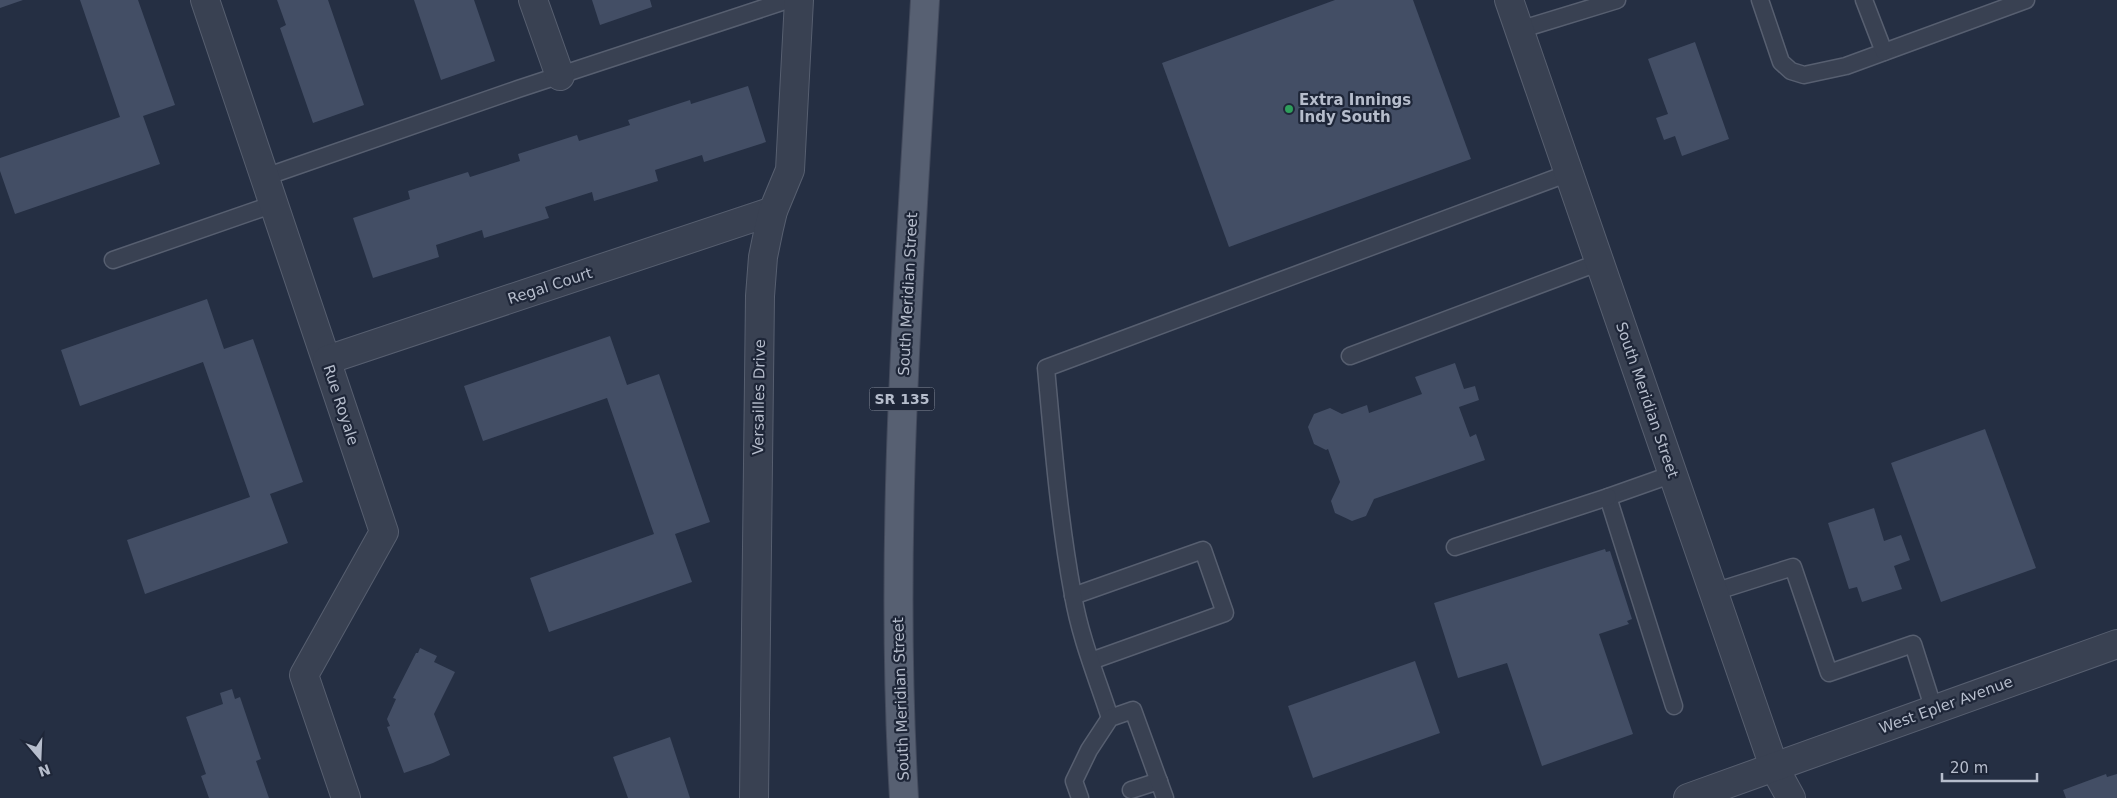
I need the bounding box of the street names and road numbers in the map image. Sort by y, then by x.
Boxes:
street label: South Meridian Street [895,212,921,376]
street label: Regal Court [505,264,595,308]
street label: South Meridian Street [1612,320,1682,480]
street label: Versailles Drive [749,339,769,455]
street label: Rue Royale [320,362,362,448]
road number: SR 135 [870,388,934,410]
street label: South Meridian Street [889,617,913,781]
street label: West Epler Avenue [1877,672,2015,738]

